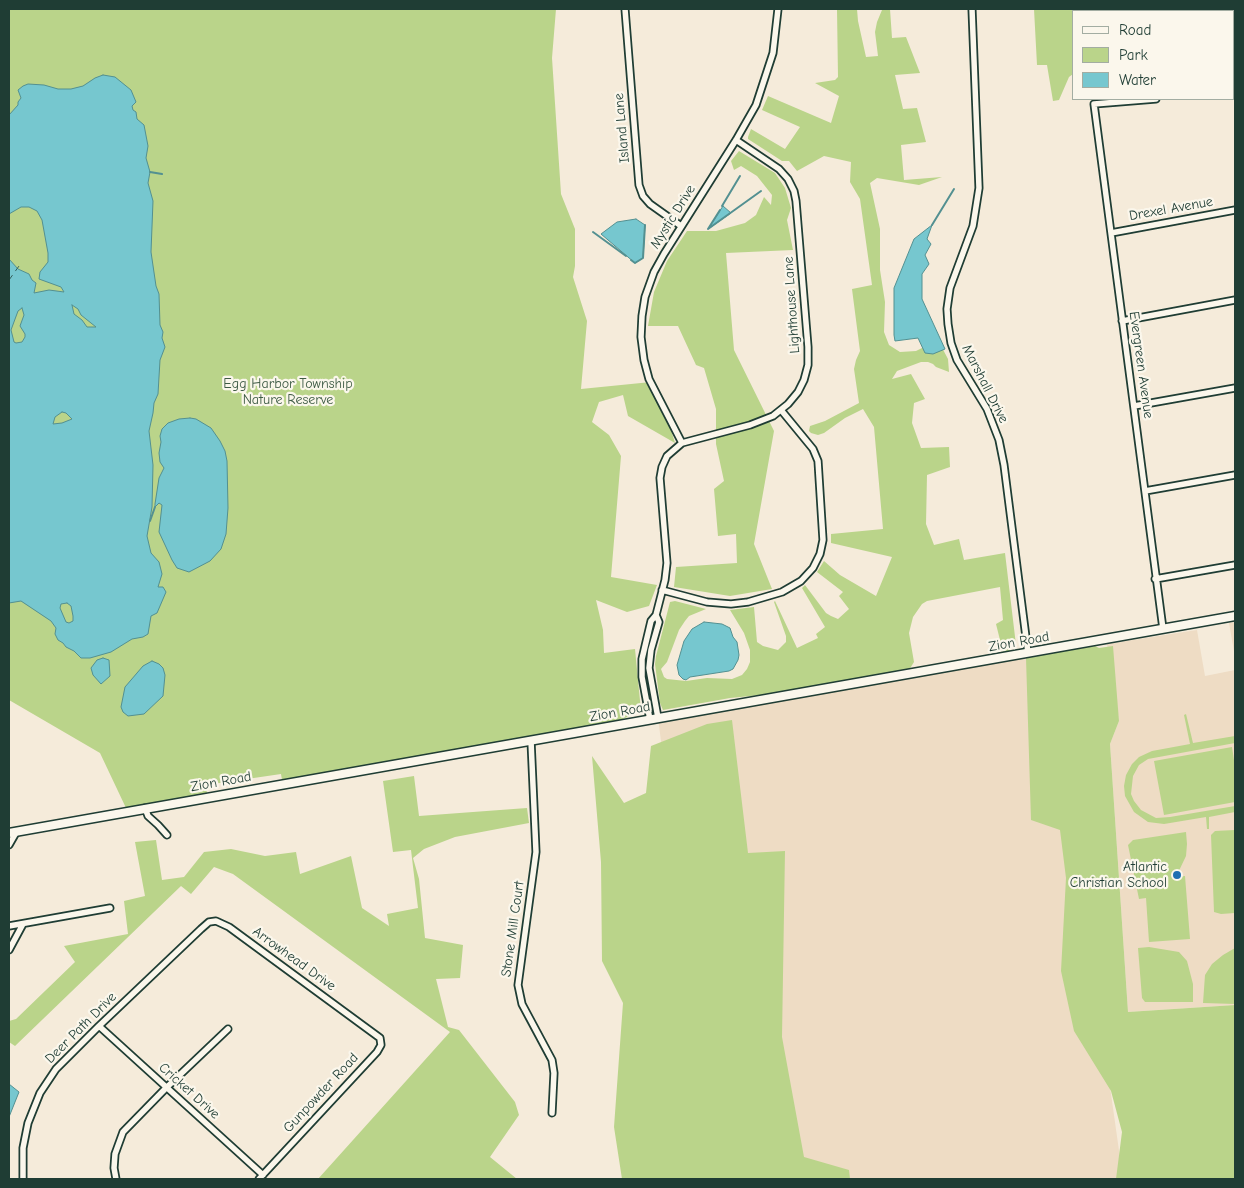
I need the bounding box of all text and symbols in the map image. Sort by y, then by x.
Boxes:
legend [1072,10,1234,100]
text: Road [1119,21,1151,39]
text: Park [1119,46,1148,64]
text: Water [1119,71,1156,89]
street label: Island Lane [611,92,633,164]
street label: Mystic Drive [647,182,699,252]
street label: Drexel Avenue [1128,193,1214,225]
street label: Lighthouse Lane [780,256,804,354]
street label: Evergreen Avenue [1125,310,1157,420]
street label: Marshall Drive [958,342,1012,426]
park label: Egg Harbor Township Nature Reserve [223,376,353,408]
street label: Zion Road [987,628,1051,656]
street label: Zion Road [588,698,652,726]
street label: Zion Road [189,768,253,796]
place label: Atlantic Christian School [1070,859,1167,892]
marker: Atlantic Christian School [1171,869,1183,881]
street label: Stone Mill Court [498,880,528,978]
street label: Arrowhead Drive [249,923,339,995]
street label: Deer Path Drive [42,989,120,1067]
street label: Gunpowder Road [280,1050,362,1136]
street label: Cricket Drive [155,1059,223,1123]

